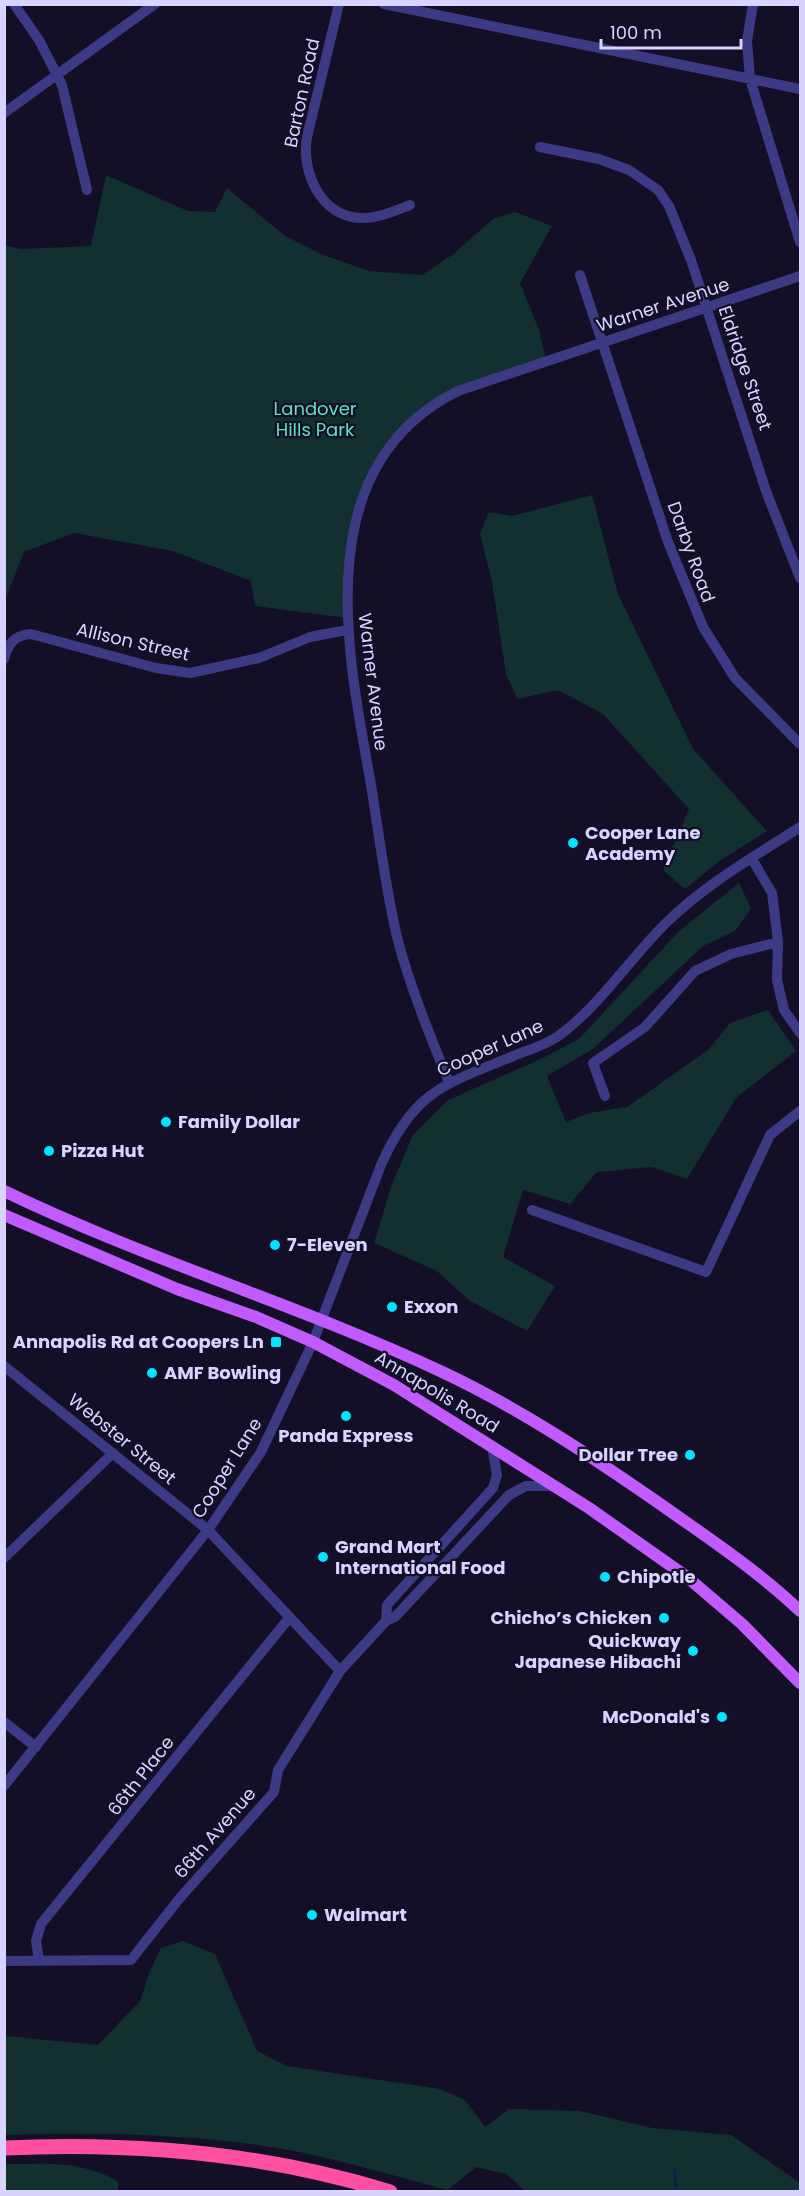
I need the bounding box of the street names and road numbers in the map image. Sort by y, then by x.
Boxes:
street label: Barton Road [278,36,325,150]
street label: Warner Avenue [593,271,732,338]
street label: Eldridge Street [712,302,778,433]
street label: Darby Road [662,498,721,606]
street label: Warner Avenue [353,612,394,752]
street label: Allison Street [74,616,192,667]
street label: Cooper Lane [432,1013,547,1082]
street label: Annapolis Road [370,1345,504,1439]
street label: Webster Street [63,1387,182,1490]
street label: Cooper Lane [186,1413,267,1523]
street label: 66th Place [102,1731,180,1821]
street label: 66th Avenue [168,1782,261,1884]

